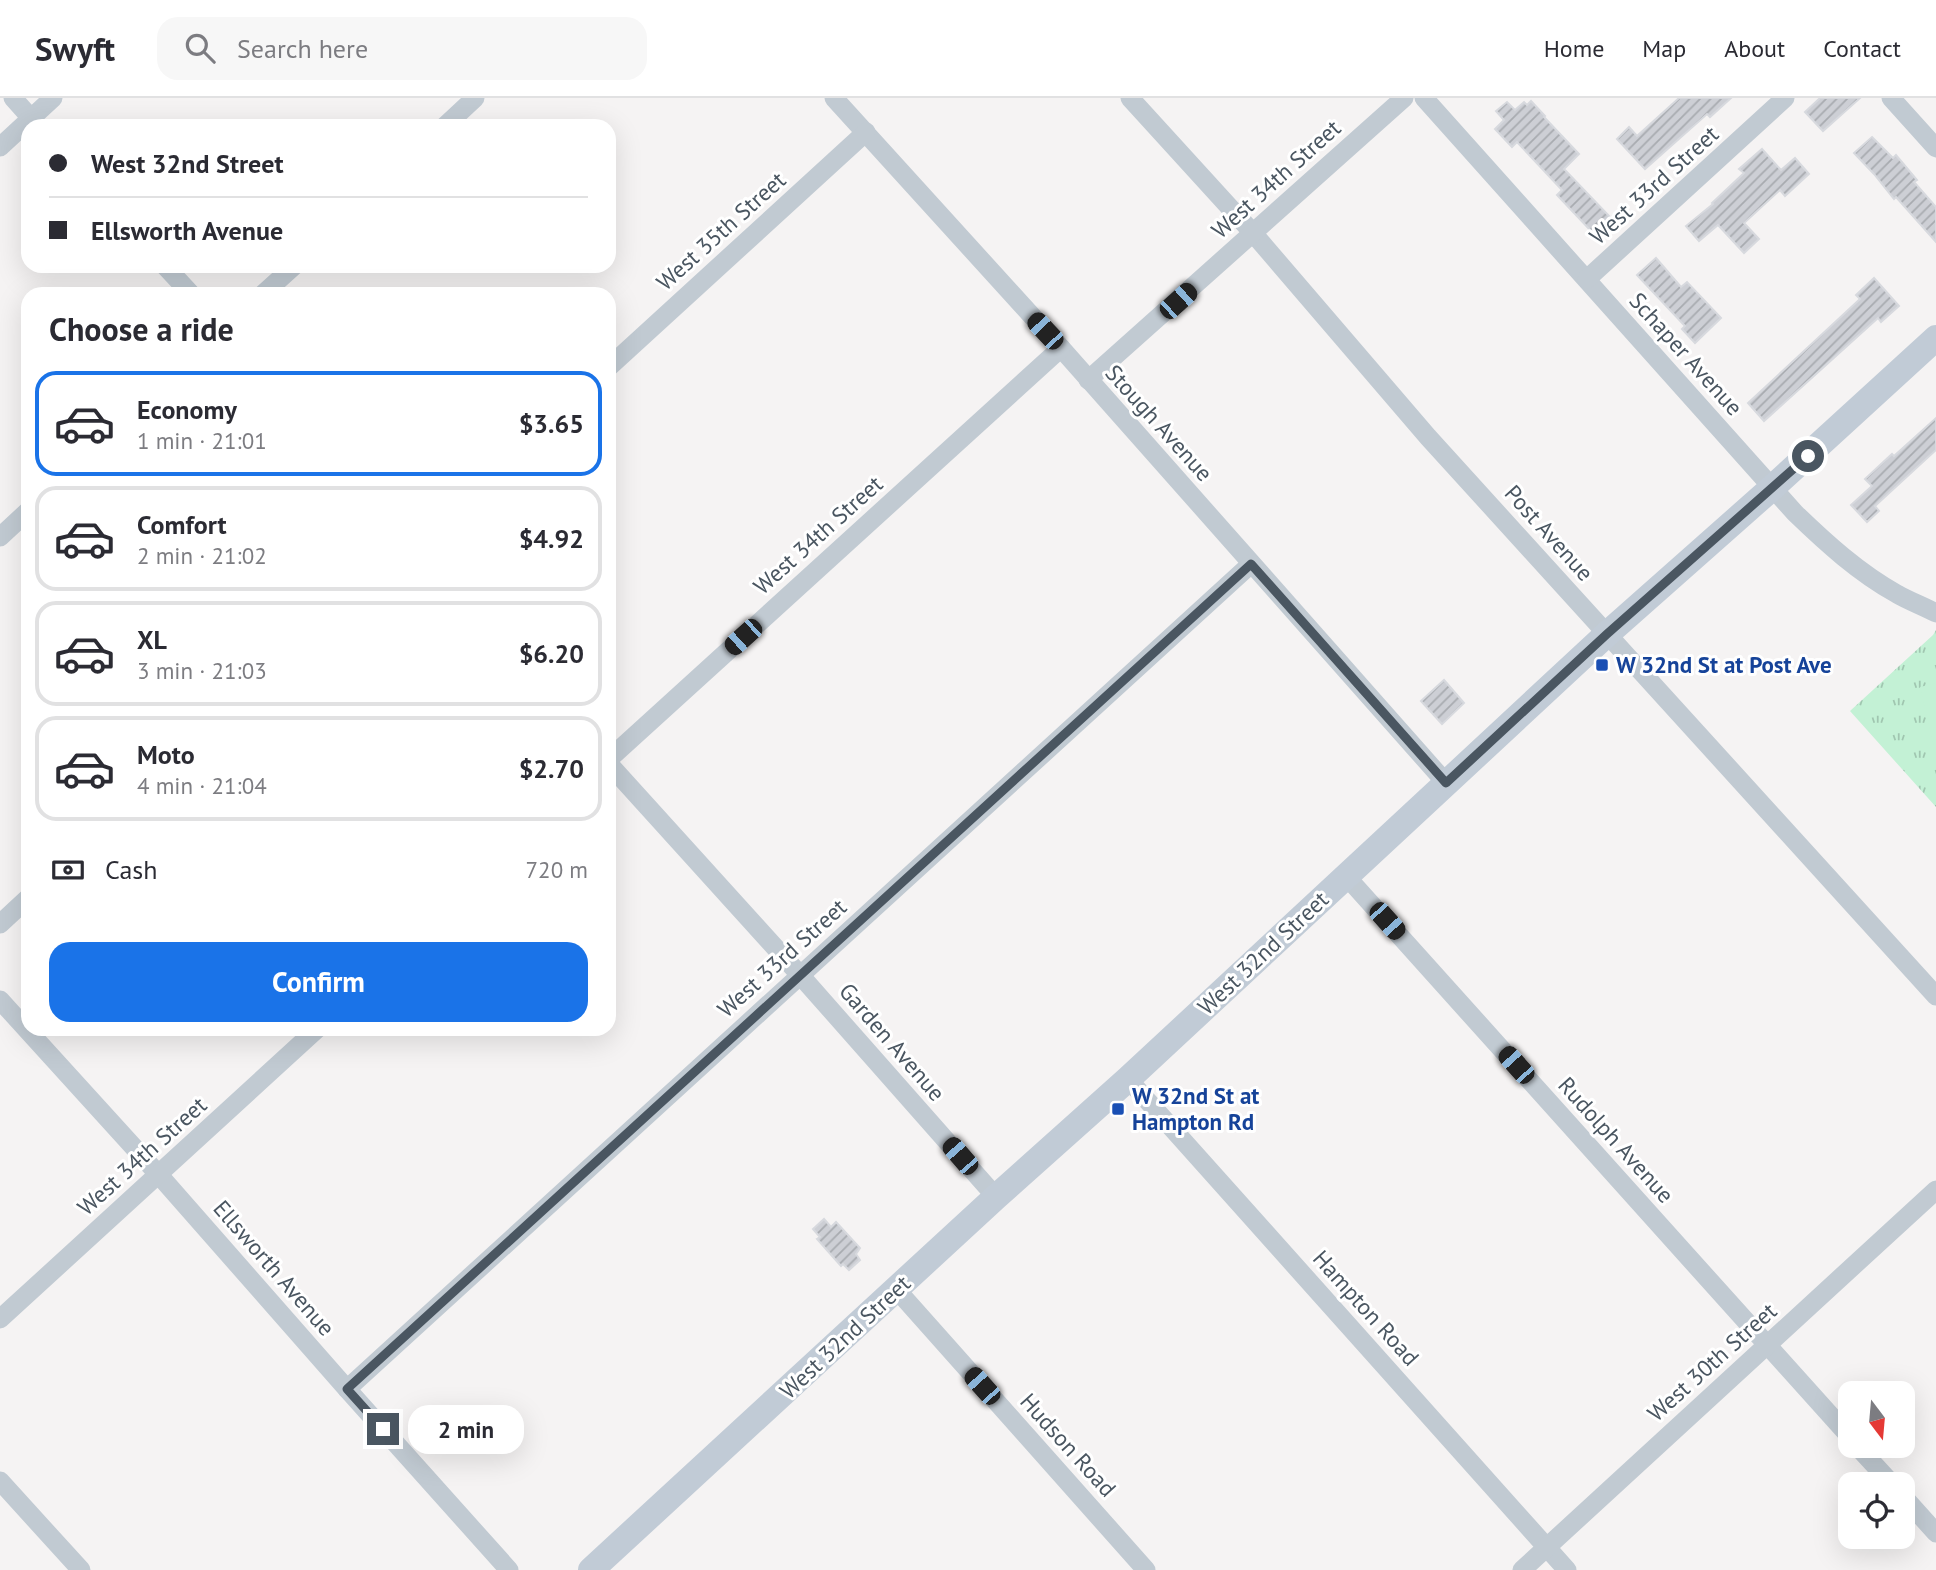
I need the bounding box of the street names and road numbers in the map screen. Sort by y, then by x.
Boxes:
street label: West 34th Street [1205,113,1346,244]
street label: West 33rd Street [1583,119,1724,250]
street label: West 35th Street [650,165,791,296]
street label: Schaper Avenue [1623,286,1749,421]
street label: Stough Avenue [1100,358,1219,487]
street label: West 34th Street [747,469,888,600]
street label: Post Avenue [1499,479,1600,587]
street label: West 32nd Street [1191,885,1334,1021]
street label: West 33rd Street [711,892,852,1023]
street label: Garden Avenue [833,977,952,1107]
street label: Rudolph Avenue [1552,1071,1681,1209]
street label: West 34th Street [71,1090,212,1221]
street label: Ellsworth Avenue [207,1194,341,1342]
street label: Hampton Road [1307,1244,1426,1371]
street label: West 32nd Street [773,1269,916,1405]
street label: West 30th Street [1641,1296,1782,1427]
street label: Hudson Road [1014,1387,1123,1503]

